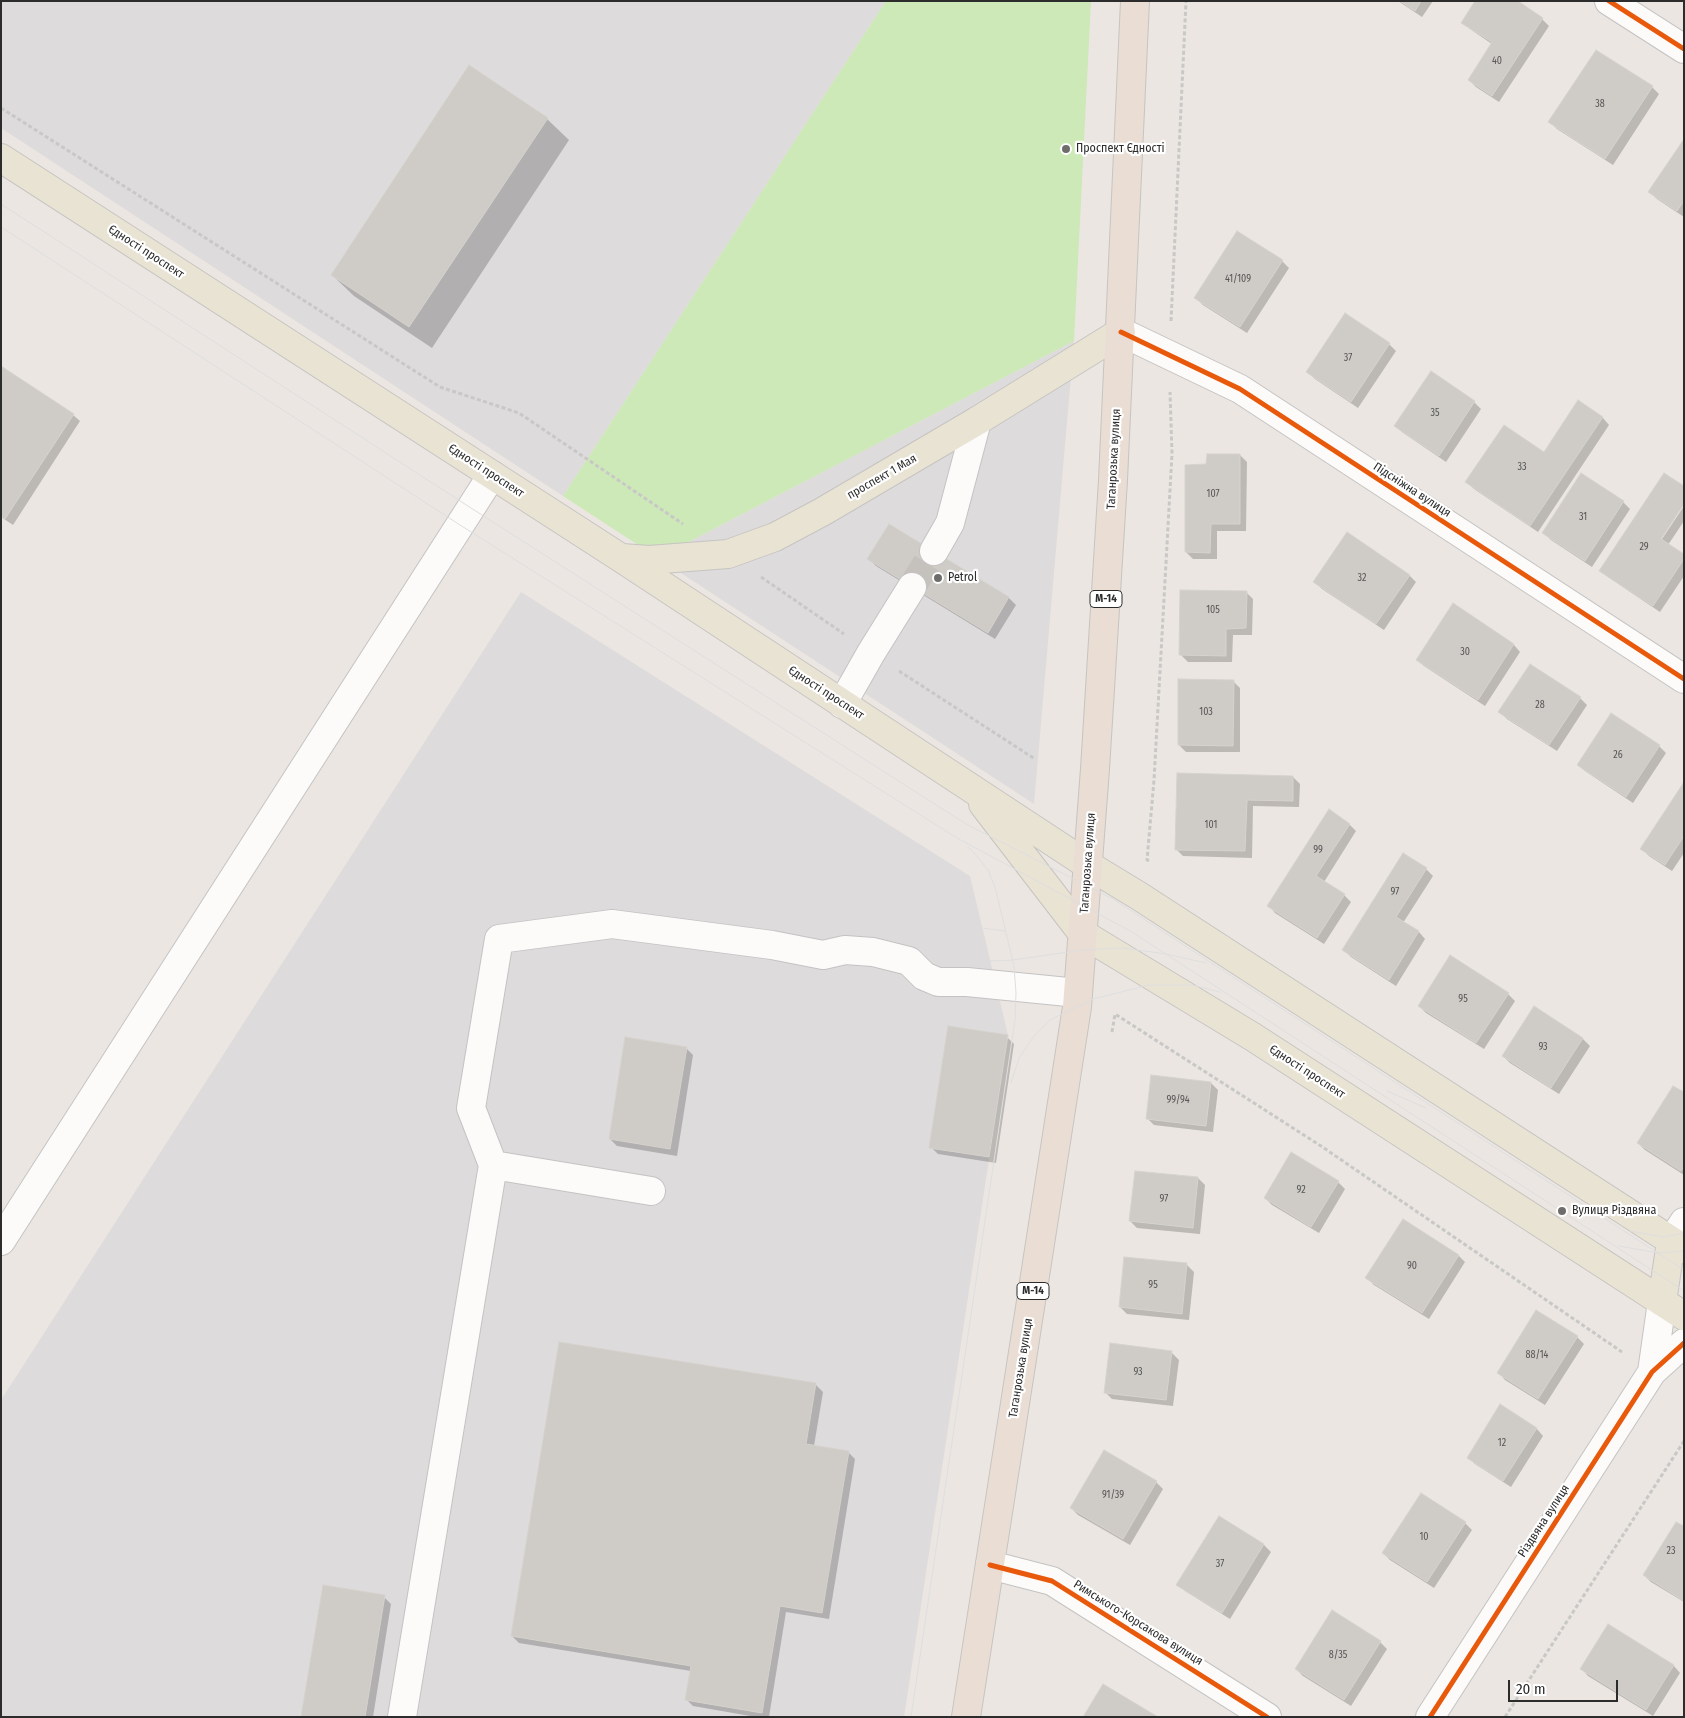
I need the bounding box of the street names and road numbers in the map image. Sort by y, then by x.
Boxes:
street label: Єдності проспект [105,222,187,282]
street label: Таганрозька вулиця [1104,408,1124,510]
street label: Єдності проспект [445,441,527,501]
street label: проспект 1 Мая [845,451,919,503]
street label: Підсніжна вулиця [1370,460,1454,520]
road number: М-14 [1090,590,1122,608]
street label: Єдності проспект [785,663,867,723]
street label: Таганрозька вулиця [1077,812,1099,914]
street label: Єдності проспект [1266,1042,1348,1102]
road number: М-14 [1017,1282,1049,1300]
street label: Таганрозька вулиця [1006,1317,1036,1419]
street label: Різдвяна вулиця [1515,1482,1573,1560]
street label: Римського-Корсакова вулиця [1071,1577,1205,1669]

